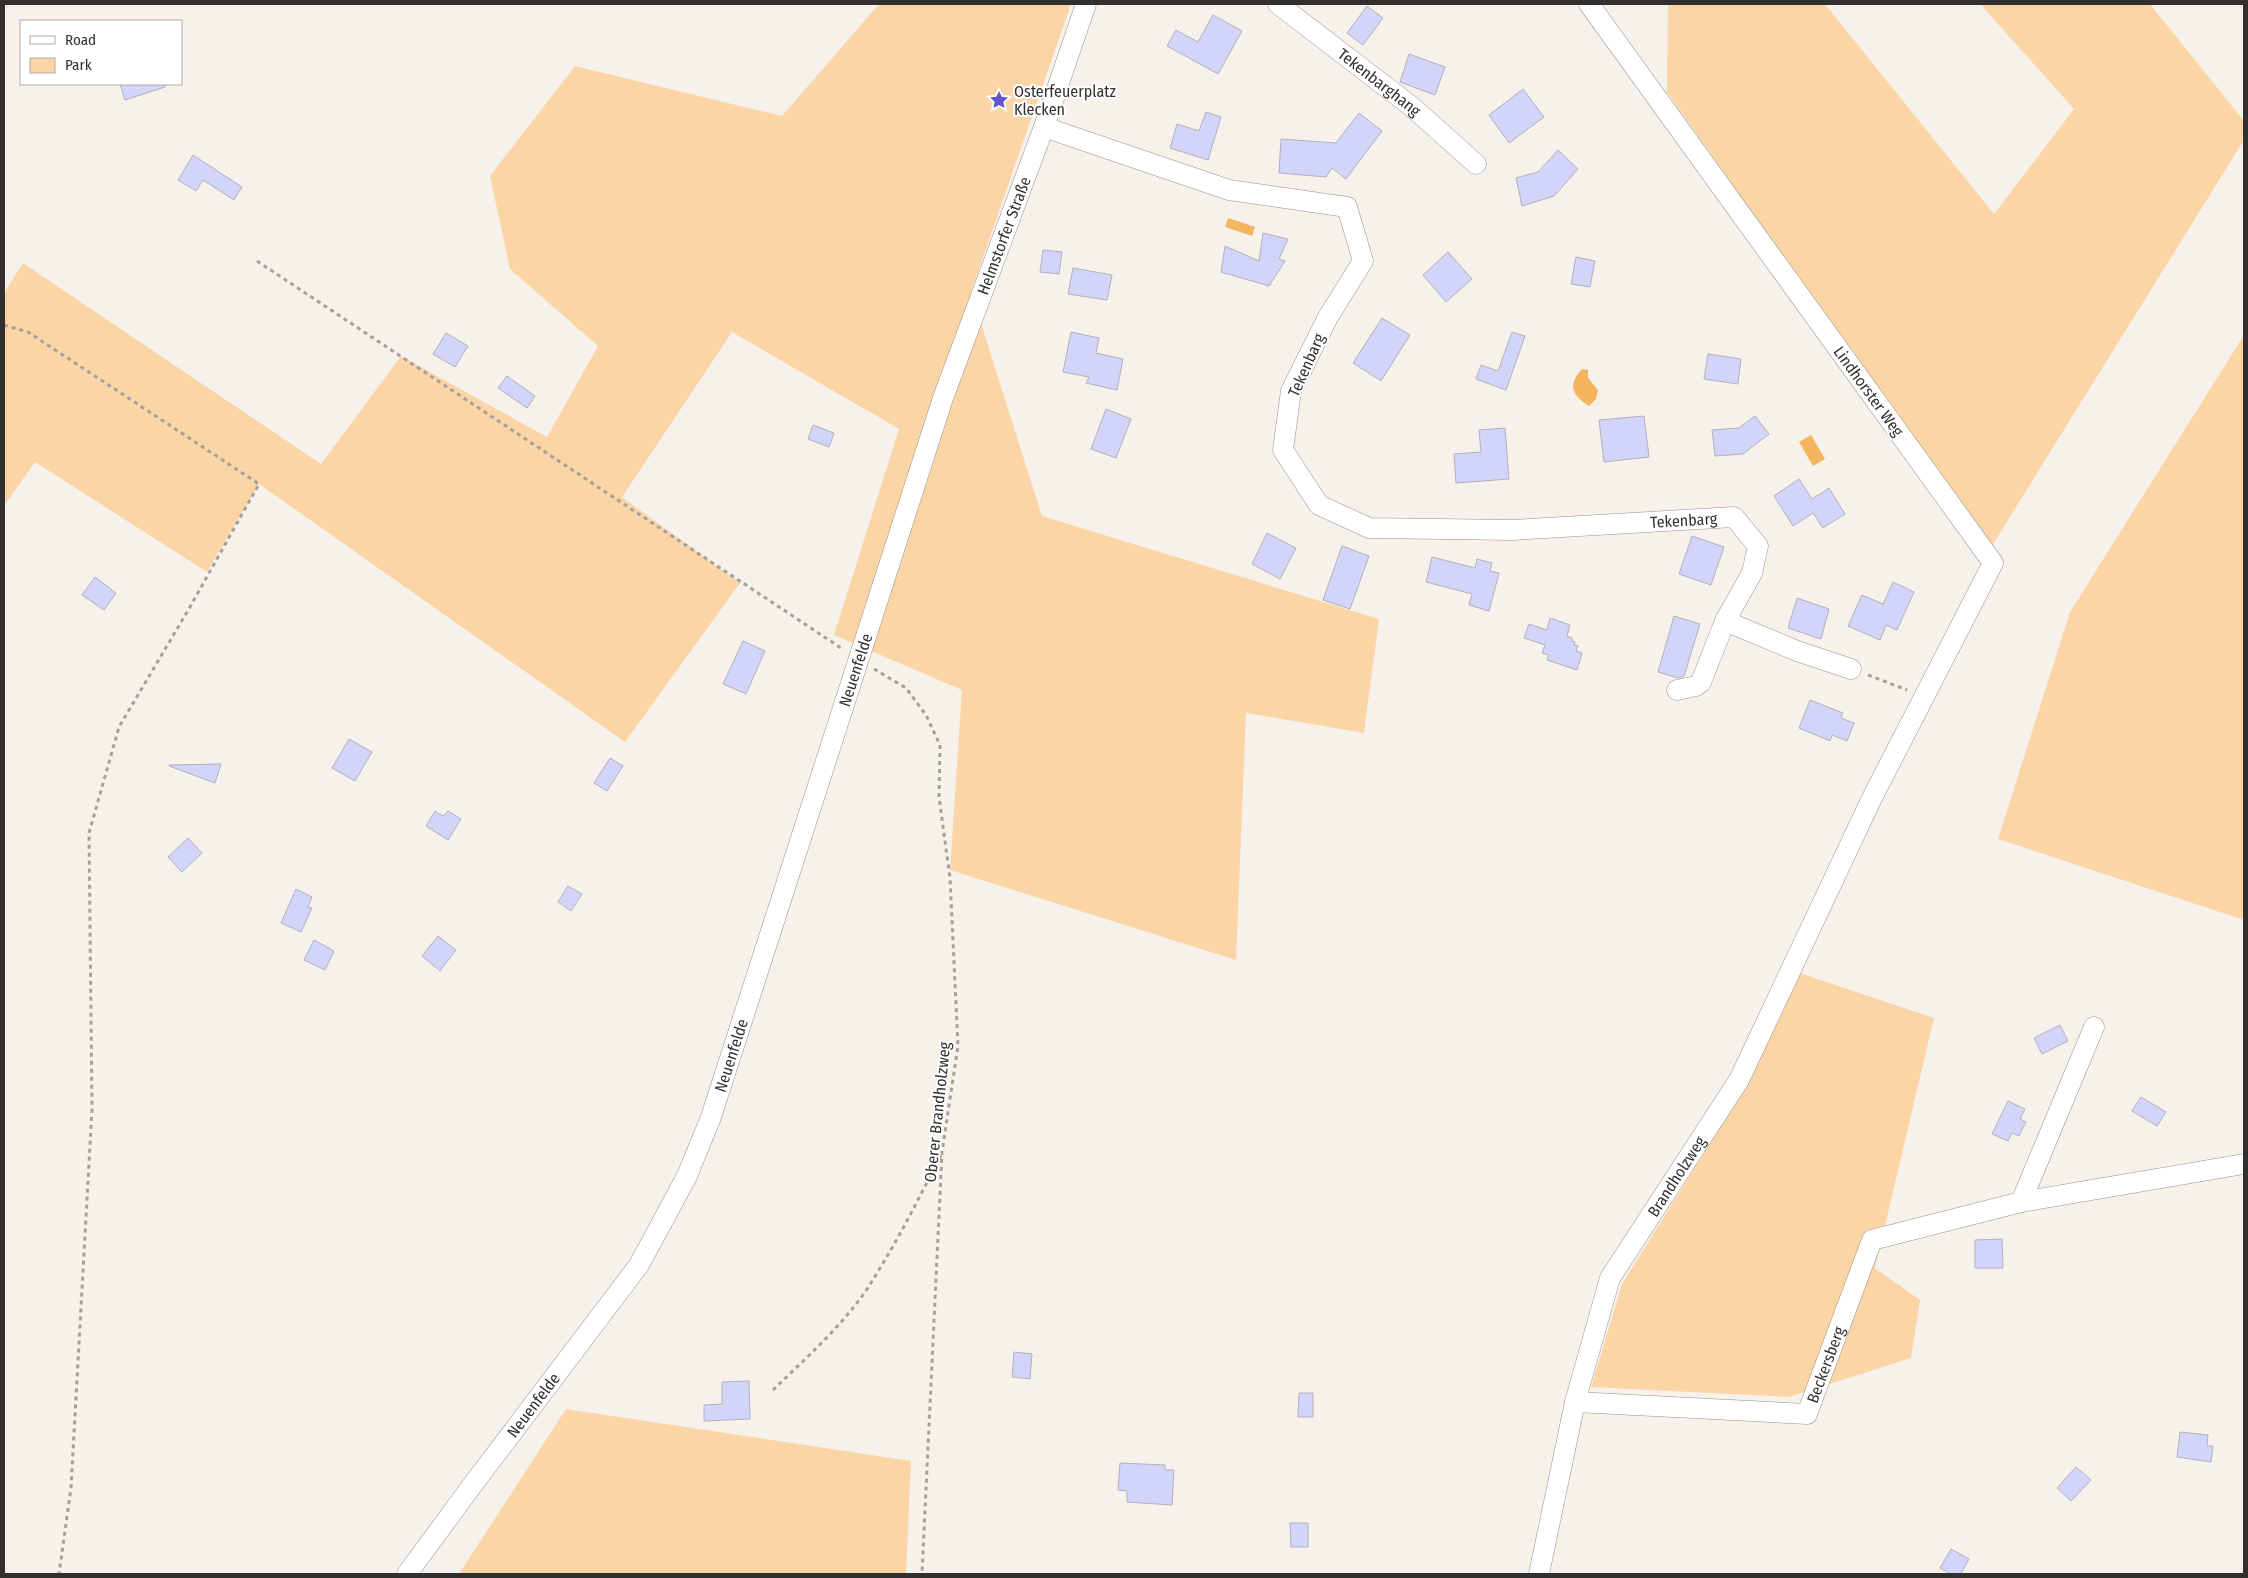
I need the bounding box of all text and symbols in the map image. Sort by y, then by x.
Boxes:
legend [20,20,182,85]
text: Road [65,31,96,49]
street label: Tekenbarghang [1334,44,1425,121]
text: Park [65,56,92,74]
place label: Osterfeuerplatz Klecken [1014,82,1116,119]
place icon: Osterfeuerplatz Klecken [988,89,1010,111]
street label: Helmstorfer Straße [973,174,1035,298]
street label: Tekenbarg [1284,330,1329,400]
street label: Lindhorster Weg [1830,343,1908,440]
street label: Tekenbarg [1650,509,1718,532]
street label: Neuenfelde [835,631,876,709]
street label: Neuenfelde [711,1017,752,1094]
street label: Oberer Brandholzweg [921,1040,954,1183]
street label: Brandholzweg [1644,1132,1710,1220]
street label: Beckersberg [1803,1323,1849,1406]
street label: Neuenfelde [503,1369,564,1441]

